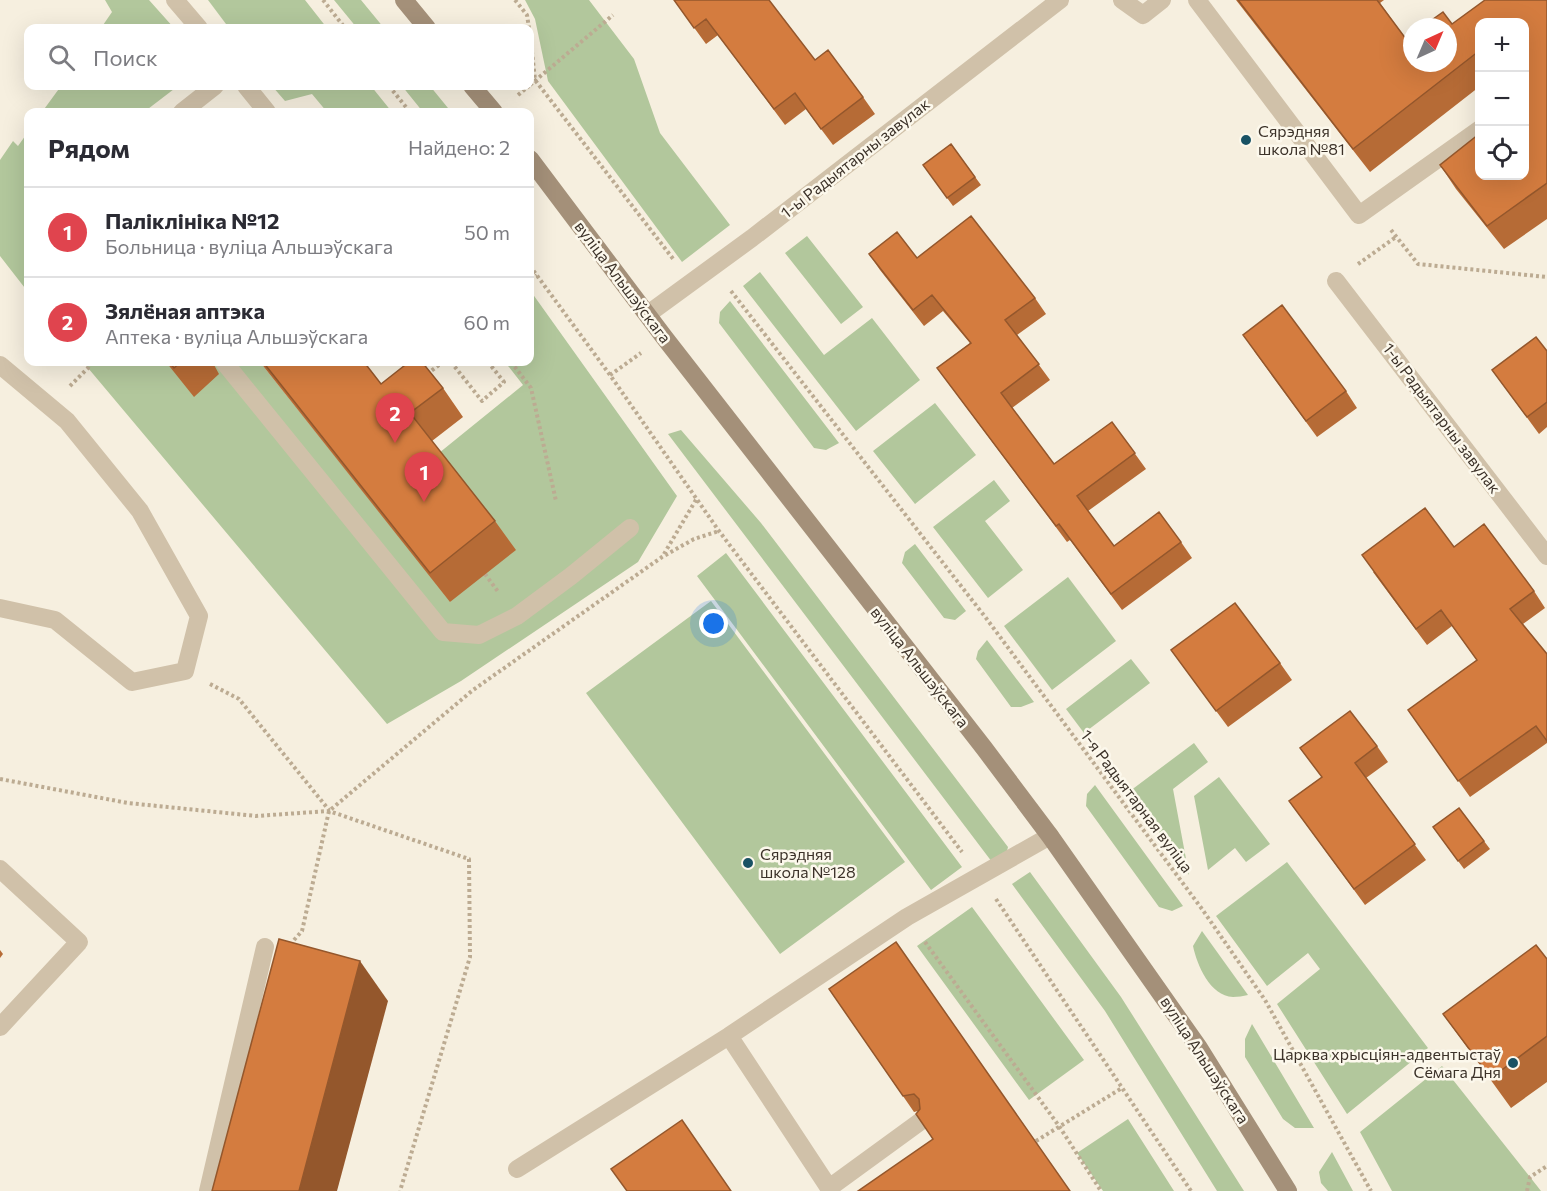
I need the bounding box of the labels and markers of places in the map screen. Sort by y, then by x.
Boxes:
place label: Сярэдняя школа №81 [1258,121,1345,158]
marker: Сярэдняя школа №81 [1239,133,1253,147]
pin: 2 [376,394,414,443]
pin: 1 [404,452,444,502]
place label: Сярэдняя школа №128 [760,844,856,881]
marker: Сярэдняя школа №128 [741,856,755,870]
place label: Царква хрысціян-адвентыстаў Сёмага Дня [1273,1044,1501,1081]
marker: Царква хрысціян-адвентыстаў Сёмага Дня [1506,1056,1520,1070]

